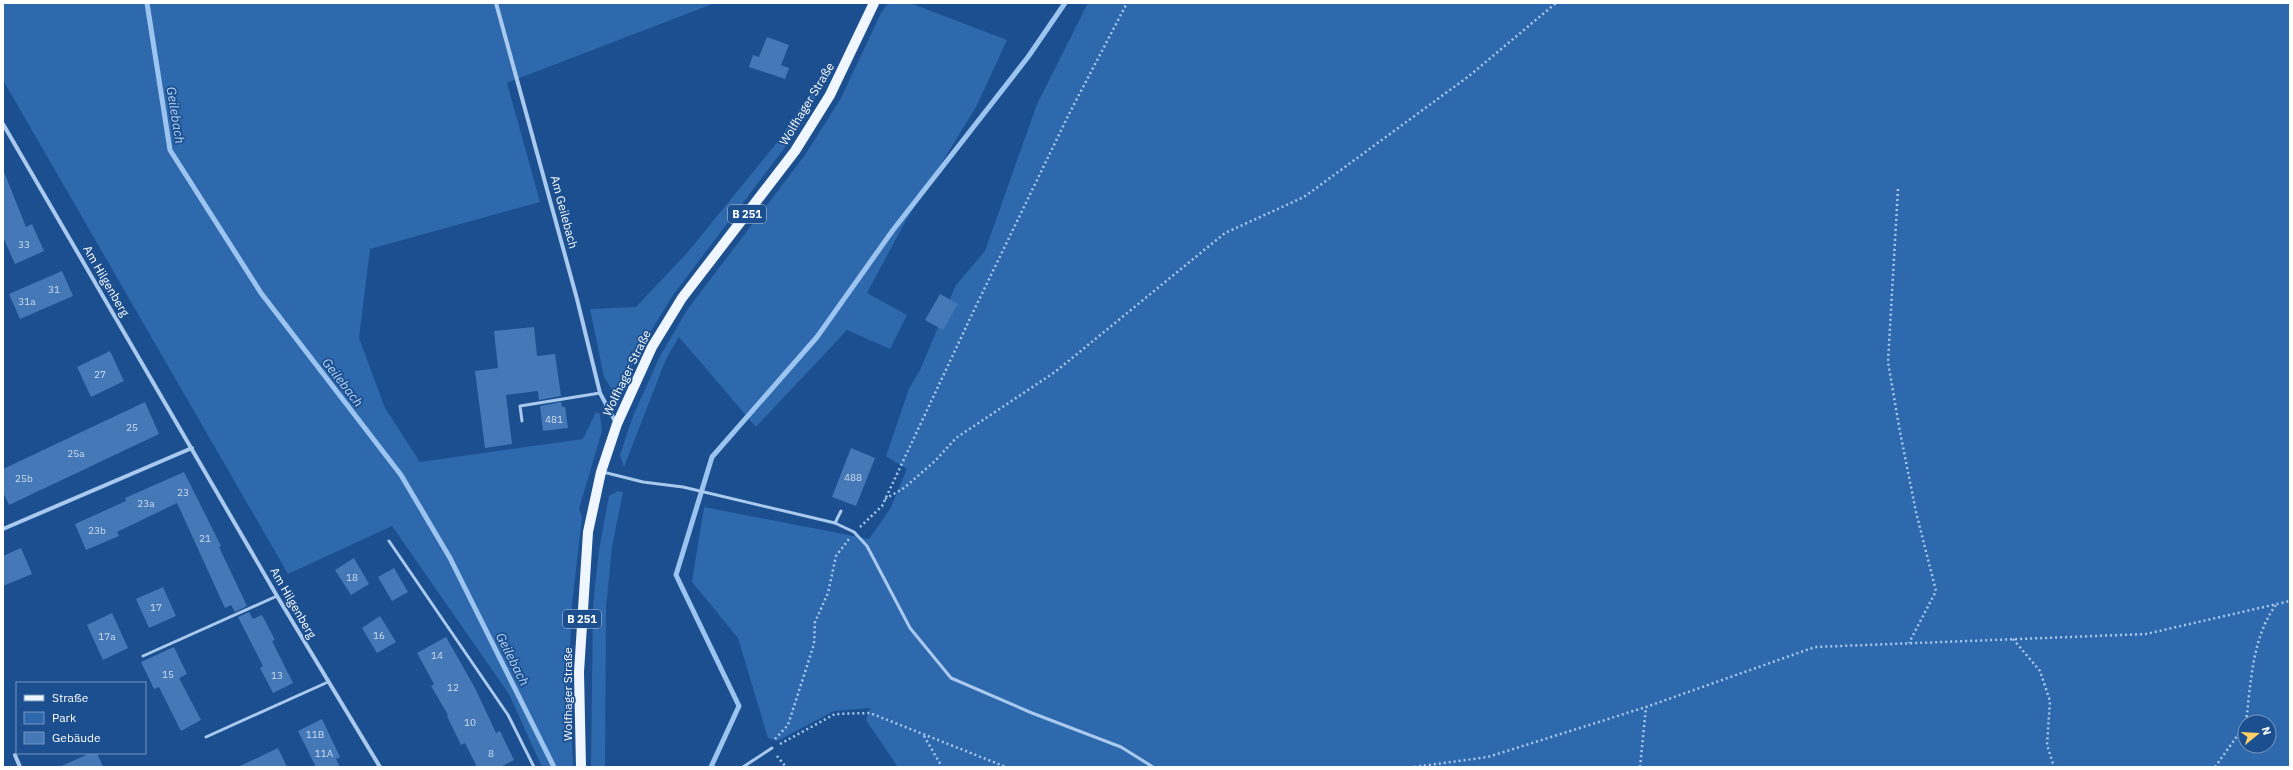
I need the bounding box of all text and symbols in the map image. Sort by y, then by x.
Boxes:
street label: Wolfhager Straße [776,59,837,148]
water label: Geilebach [163,85,188,145]
street label: Am Geilebach [548,174,581,250]
road number: B 251 [728,205,766,223]
house number: 33 [18,238,30,251]
street label: Am Hilgenberg [80,243,133,319]
house number: 31 [48,283,60,296]
house number: 31a [18,295,36,308]
street label: Wolfhager Straße [599,327,654,418]
water label: Geilebach [318,354,367,410]
house number: 27 [94,368,106,381]
house number: 481 [545,413,563,426]
house number: 25 [126,421,138,434]
house number: 25a [67,447,85,460]
house number: 488 [844,471,862,484]
house number: 25b [15,472,33,485]
house number: 23 [177,486,189,499]
house number: 23a [137,497,155,510]
house number: 23b [88,524,106,537]
house number: 21 [199,532,211,545]
street label: Am Hilgenberg [267,565,320,641]
house number: 18 [346,571,358,584]
house number: 17 [150,601,162,614]
road number: B 251 [563,610,601,628]
house number: 16 [373,629,385,642]
house number: 17a [98,630,116,643]
water label: Geilebach [492,630,533,689]
street label: Wolfhager Straße [560,647,575,741]
house number: 14 [431,649,443,662]
house number: 15 [162,668,174,681]
house number: 13 [271,669,283,682]
house number: 12 [447,681,459,694]
legend [16,682,146,754]
text: Straße [52,690,89,705]
text: Park [52,710,77,725]
north arrow [2237,714,2277,754]
house number: 10 [464,716,476,729]
text: N [2259,725,2274,737]
house number: 11B [306,728,324,741]
text: Gebäude [52,730,101,745]
house number: 11A [315,747,334,760]
house number: 8 [488,747,494,760]

